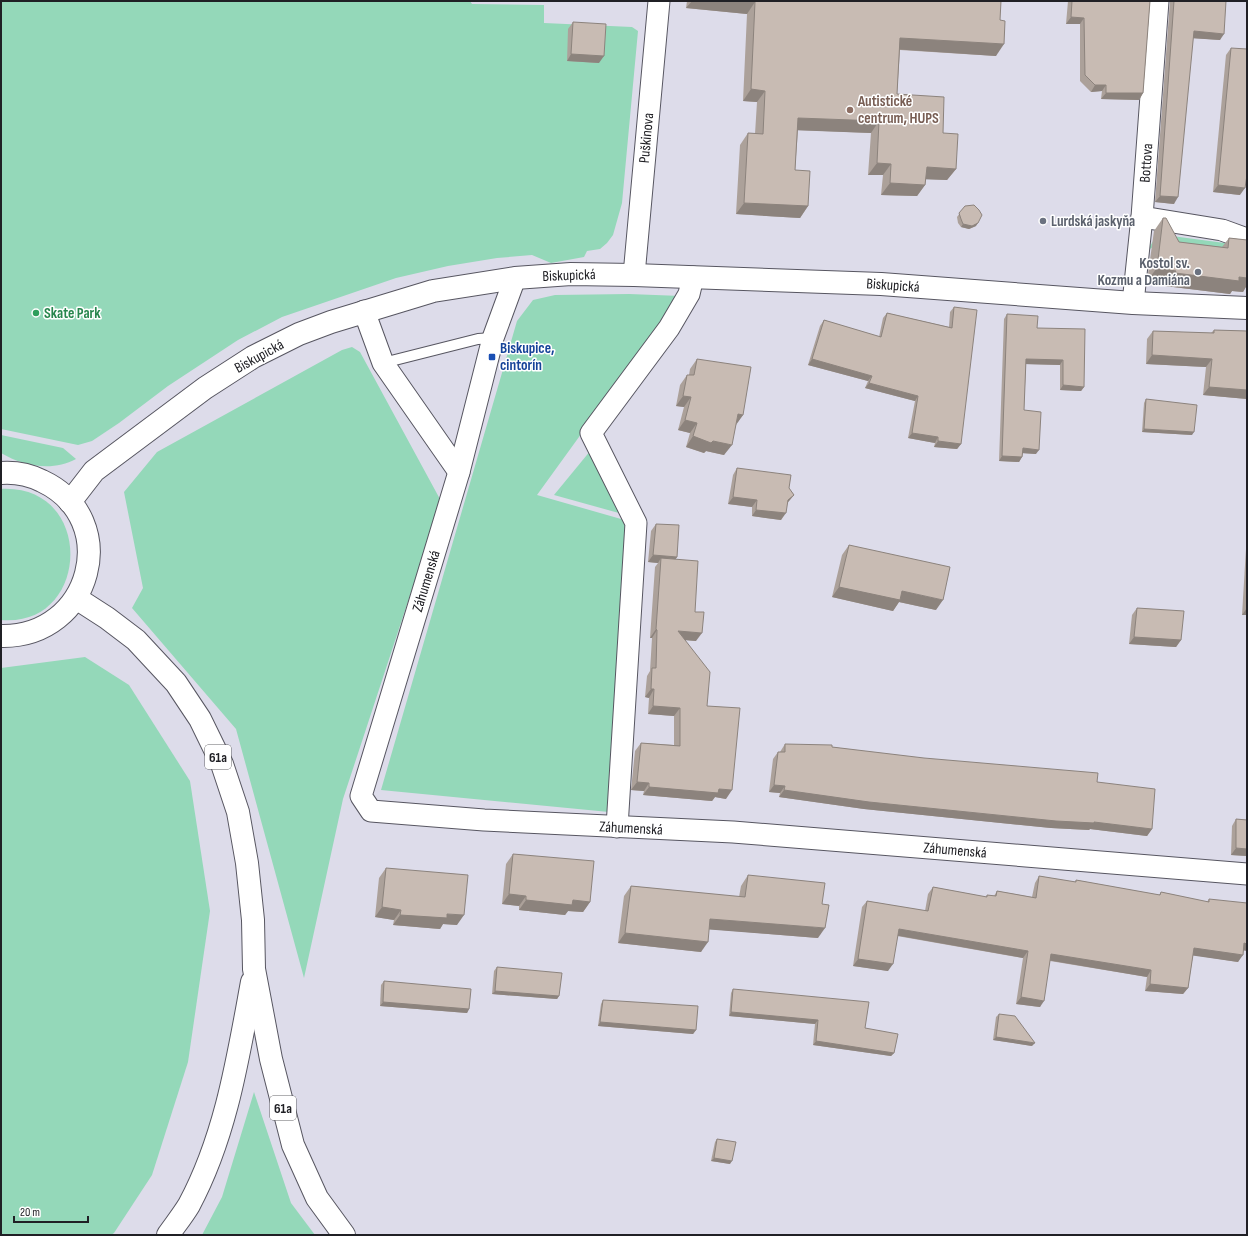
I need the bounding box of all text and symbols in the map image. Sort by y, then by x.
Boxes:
place label: Autistické centrum, HUPS [857,92,939,128]
marker: Autistické centrum, HUPS [845,105,855,115]
street label: Puškinova [635,112,658,164]
street label: Bottova [1136,143,1157,183]
place label: Lurdská jaskyňa [1051,212,1135,231]
marker: Lurdská jaskyňa [1038,216,1048,226]
place label: Kostol sv. Kozmu a Damiána [1098,254,1190,290]
street label: Biskupická [542,265,596,286]
marker: Kostol sv. Kozmu a Damiána [1193,267,1203,277]
street label: Biskupická [866,274,920,297]
place label: Skate Park [44,304,101,323]
marker: Skate Park [31,308,41,318]
street label: Biskupická [231,335,287,378]
place label: Biskupice, cintorín [500,339,555,375]
marker: Biskupice, cintorín [487,352,497,362]
street label: Záhumenská [408,548,445,614]
road number: 61a [205,745,231,769]
street label: Záhumenská [599,817,663,840]
street label: Záhumenská [923,838,988,863]
road number: 61a [270,1096,296,1120]
scale bar [14,1198,88,1224]
text: 20 m [20,1205,40,1220]

